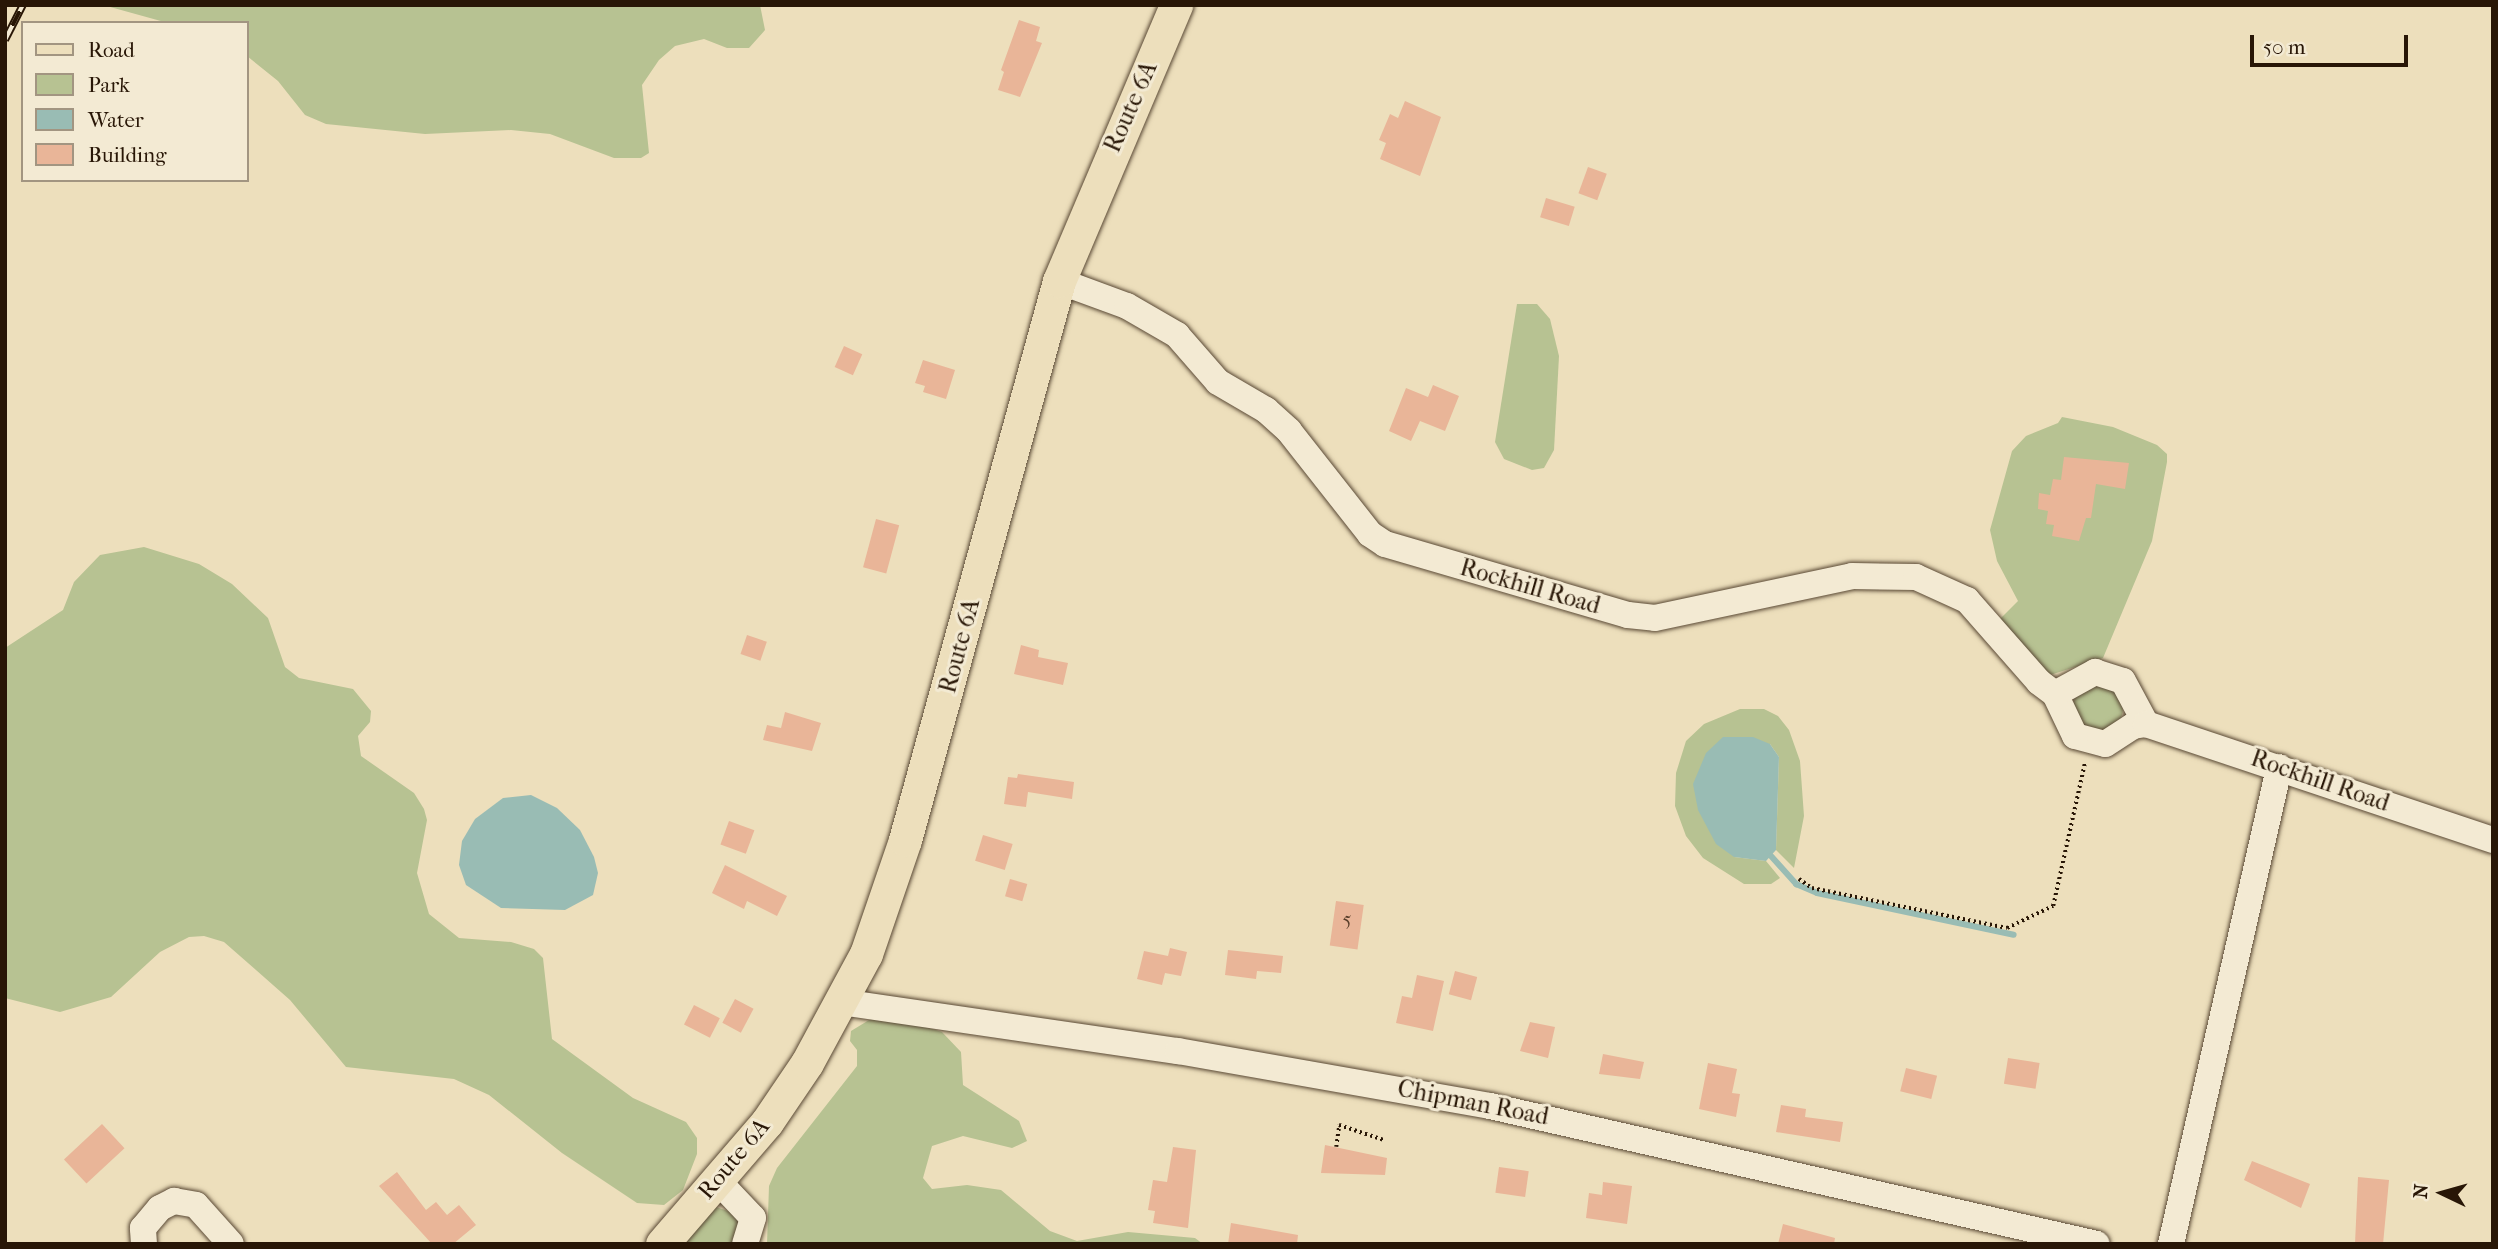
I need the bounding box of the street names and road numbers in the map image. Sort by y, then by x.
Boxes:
street label: Route 6A [1098,57,1164,157]
street label: Rockhill Road [1457,553,1603,621]
street label: Route 6A [934,596,986,696]
street label: Rockhill Road [2247,744,2393,818]
street label: Chipman Road [1395,1074,1551,1132]
street label: Route 6A [692,1113,776,1205]

